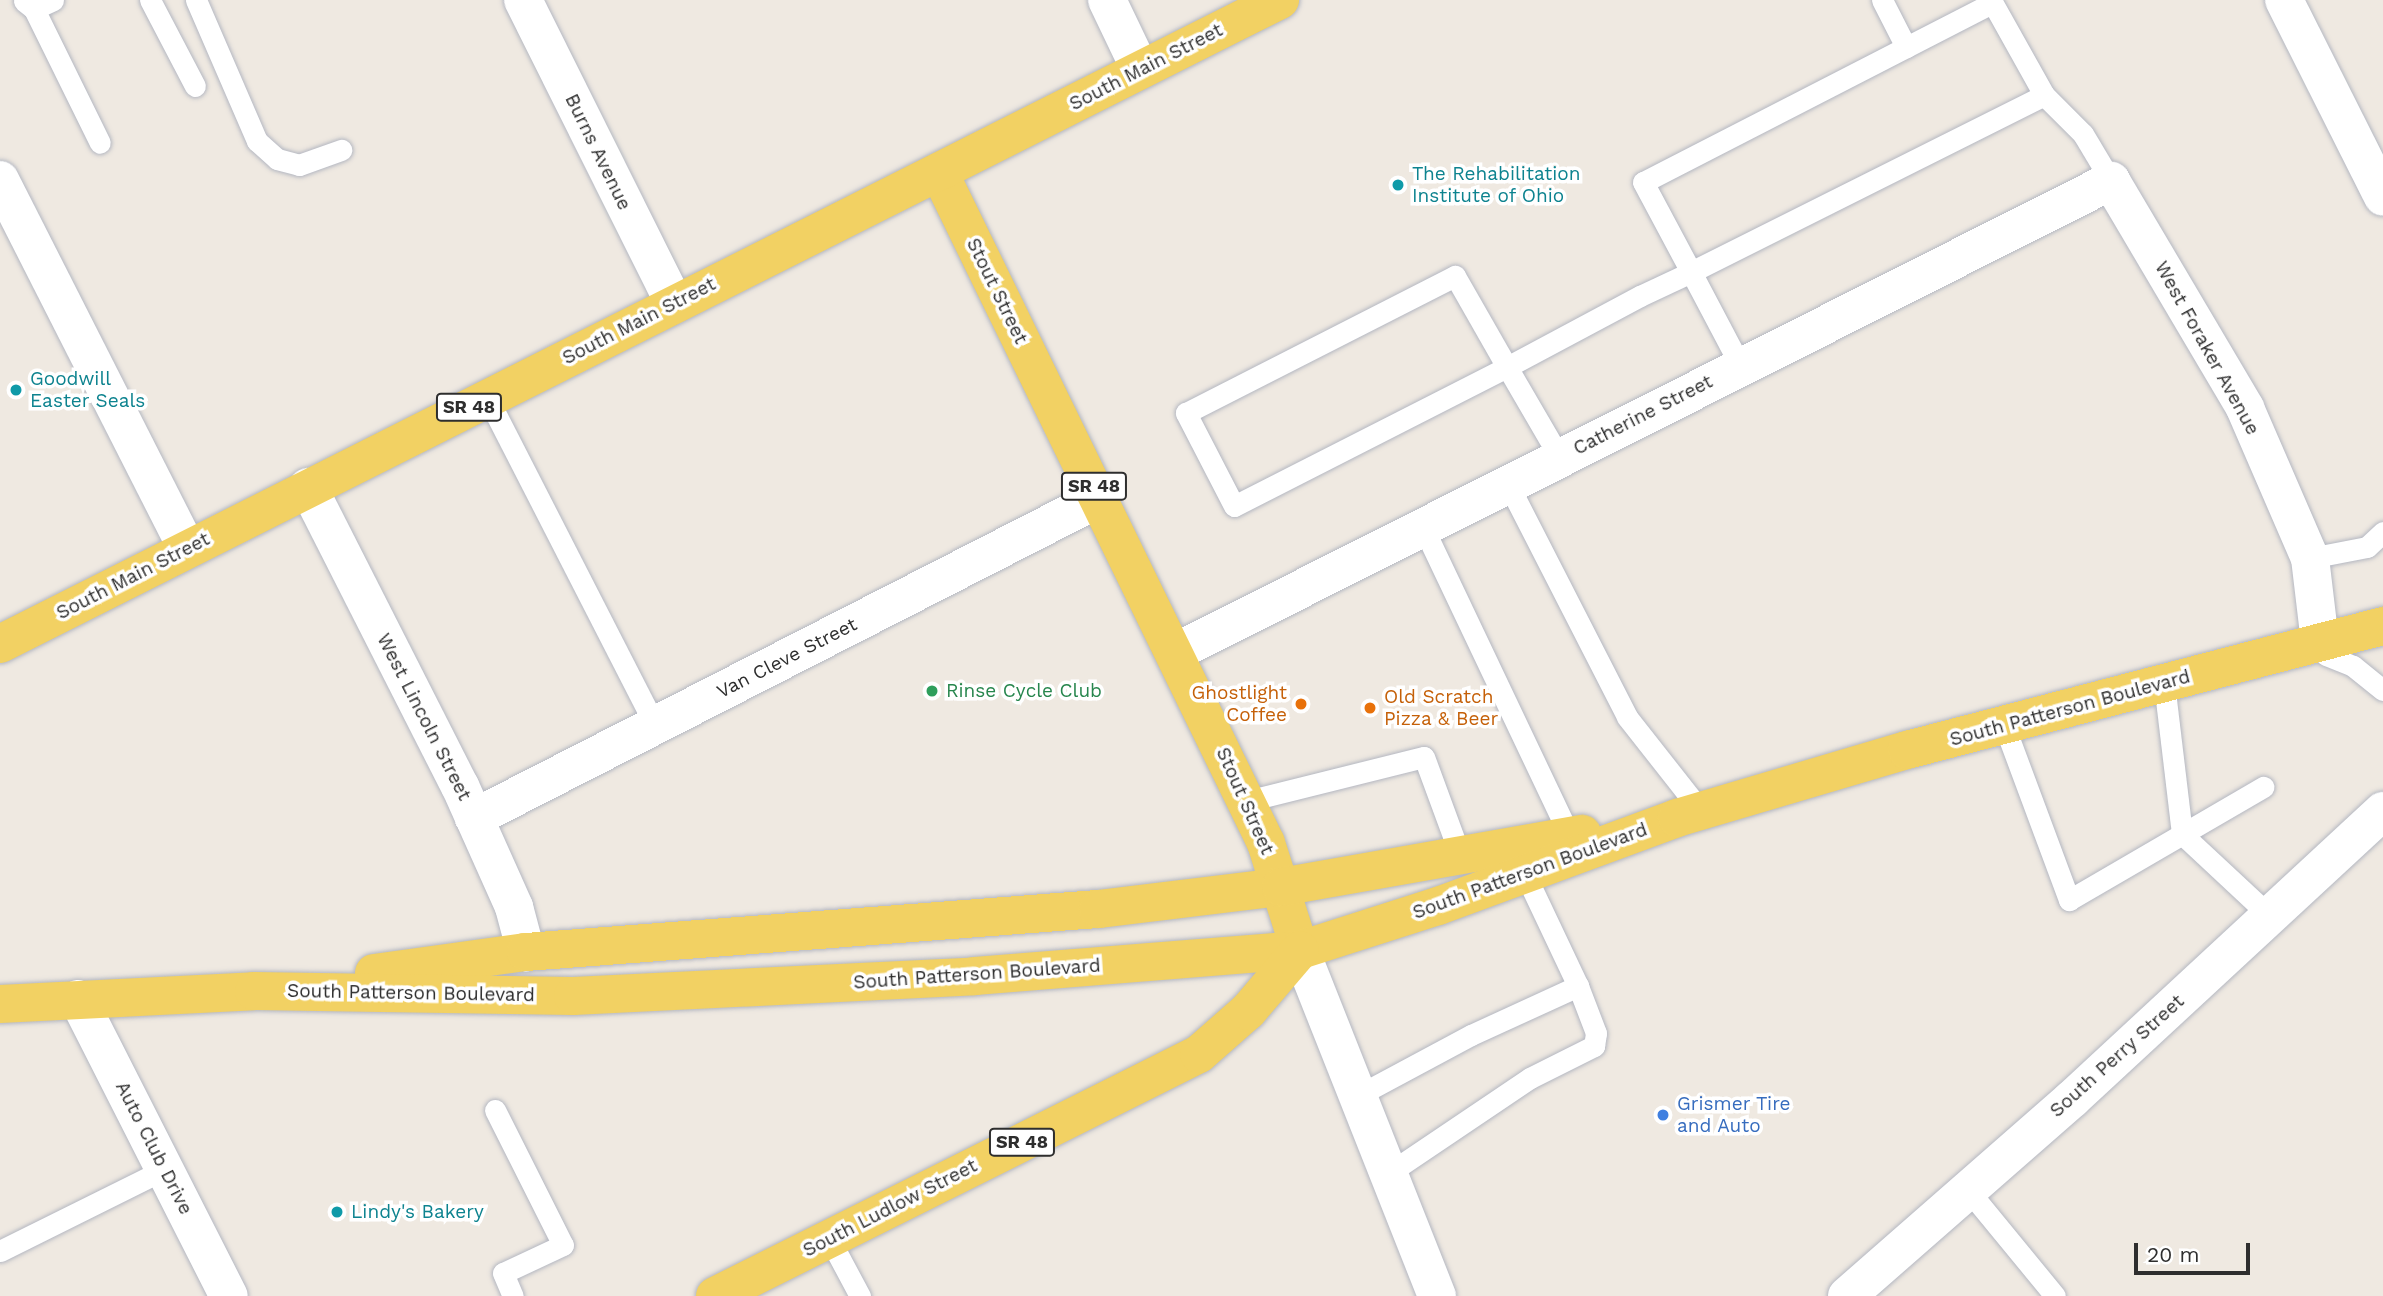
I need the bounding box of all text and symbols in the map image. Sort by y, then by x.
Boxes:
street label: South Main Street [1066,19,1226,115]
street label: Burns Avenue [560,90,636,214]
place label: The Rehabilitation Institute of Ohio [1412,163,1580,207]
marker: The Rehabilitation Institute of Ohio [1390,177,1406,193]
street label: Stout Street [962,234,1032,348]
street label: West Foraker Avenue [2150,257,2264,439]
street label: South Main Street [559,273,719,369]
place label: Goodwill Easter Seals [30,368,146,412]
street label: Catherine Street [1570,370,1716,460]
marker: Goodwill Easter Seals [8,382,24,398]
road number: SR 48 [436,393,502,422]
road number: SR 48 [1061,472,1127,500]
street label: South Main Street [53,528,213,624]
street label: Van Cleve Street [713,613,861,703]
street label: West Lincoln Street [372,630,476,804]
street label: South Patterson Boulevard [1947,665,2193,751]
place label: Rinse Cycle Club [946,680,1102,702]
place label: Ghostlight Coffee [1192,682,1287,726]
marker: Rinse Cycle Club [924,683,940,699]
place label: Old Scratch Pizza & Beer [1384,686,1499,730]
marker: Ghostlight Coffee [1293,696,1309,712]
marker: Old Scratch Pizza & Beer [1362,700,1378,716]
street label: Stout Street [1211,744,1279,858]
street label: South Patterson Boulevard [1410,818,1650,924]
street label: South Patterson Boulevard [853,954,1101,994]
street label: South Patterson Boulevard [287,979,535,1007]
street label: South Perry Street [2045,990,2189,1122]
street label: Auto Club Drive [111,1078,197,1218]
place label: Grismer Tire and Auto [1677,1093,1792,1137]
marker: Grismer Tire and Auto [1655,1107,1671,1123]
road number: SR 48 [989,1128,1055,1156]
street label: South Ludlow Street [799,1154,981,1262]
place label: Lindy's Bakery [351,1201,484,1223]
marker: Lindy's Bakery [329,1204,345,1220]
scale bar [2138,1230,2254,1274]
text: 20 m [2147,1242,2199,1267]

